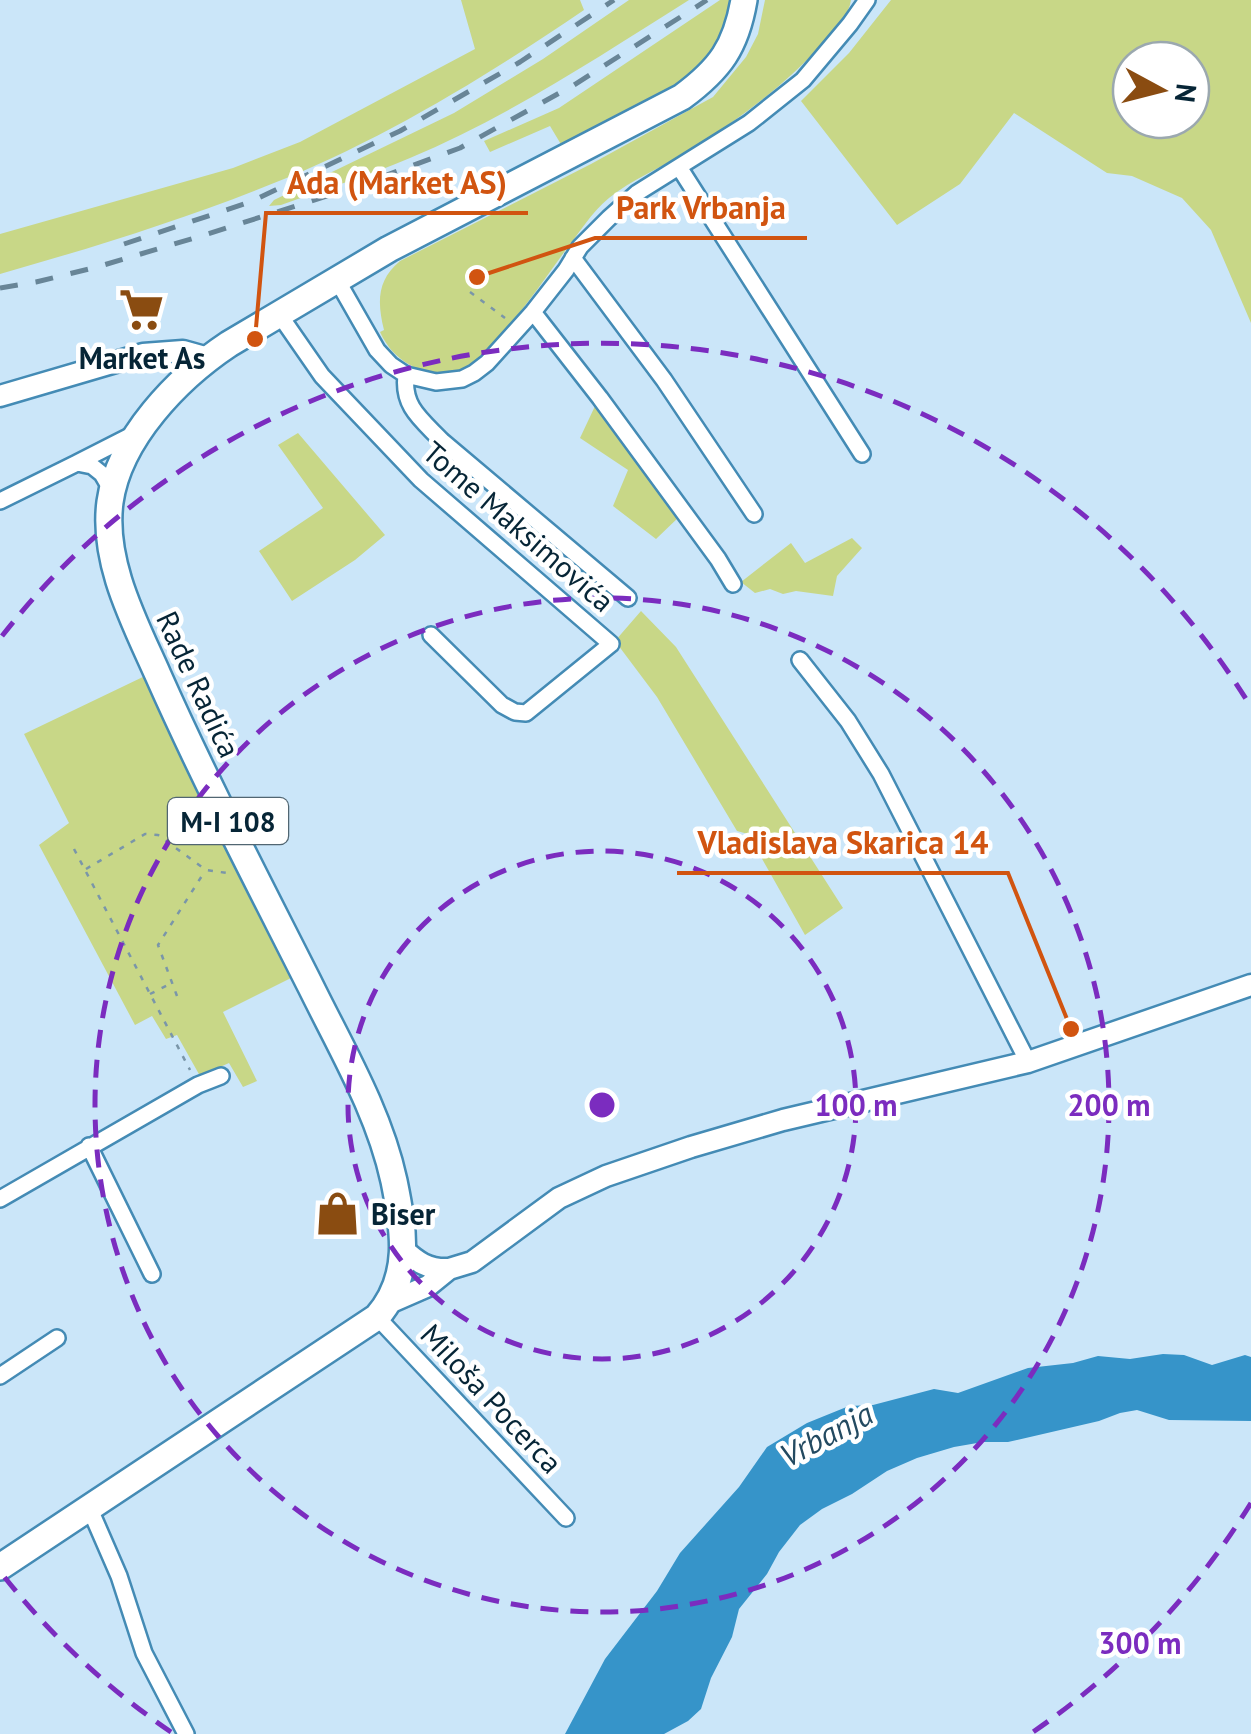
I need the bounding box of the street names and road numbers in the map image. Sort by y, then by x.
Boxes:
street label: Tome Maksimovića [415,432,623,620]
street label: Rade Radića [148,605,250,763]
road number: M-I 108 [168,798,288,844]
street label: Miloša Pocerca [413,1315,571,1481]

